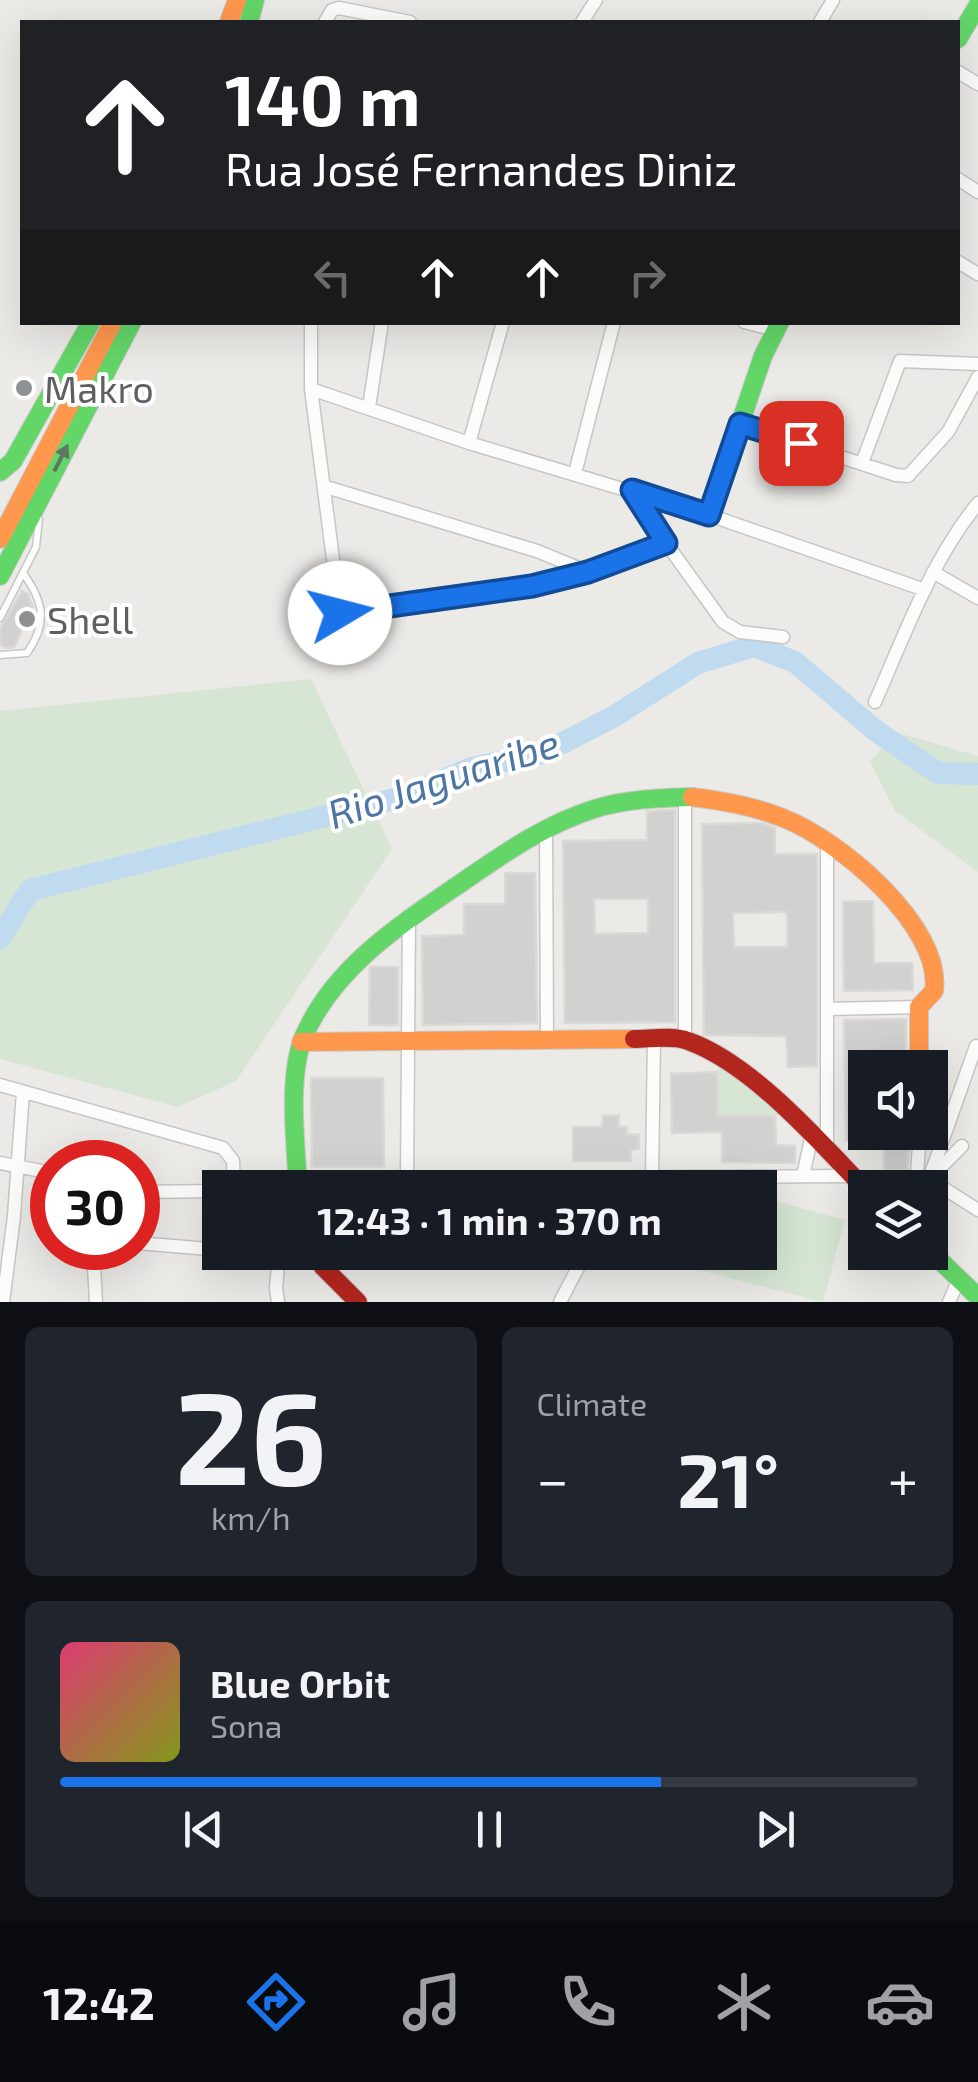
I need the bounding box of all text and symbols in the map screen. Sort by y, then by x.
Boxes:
text: 140 m [225,56,421,140]
icon: ahead [60,60,190,190]
text: Rua José Fernandes Diniz [225,141,737,195]
icon: left [305,250,360,305]
icon: ahead [410,250,465,305]
icon: ahead [515,250,570,305]
icon: right [620,250,675,305]
place label: Makro [44,365,154,411]
marker: Makro [13,377,35,399]
pin [759,401,844,486]
icon: arrive [774,416,829,471]
one-way arrow [52,444,69,473]
position arrow [288,561,392,665]
place label: Shell [47,596,133,642]
marker: Shell [16,608,38,630]
water label: Rio Jaguaribe [321,717,565,837]
map controls [848,1050,948,1270]
button: sound [848,1050,948,1150]
speed limit sign: 30 [30,1140,160,1270]
button: layers [848,1170,948,1270]
text: 12:43 · 1 min · 370 m [317,1197,662,1243]
text: 26 [175,1355,327,1511]
text: Climate [537,1384,647,1422]
text: 21° [677,1433,779,1523]
text: − [537,1445,569,1511]
text: + [888,1445,918,1511]
text: km/h [211,1498,290,1536]
text: Blue Orbit [210,1660,390,1706]
text: Sona [210,1706,282,1744]
icon: previous [176,1802,231,1857]
icon: pause [462,1802,517,1857]
icon: next [748,1802,803,1857]
icon: directions [241,1967,311,2037]
icon: music [397,1967,467,2037]
icon: phone [553,1967,623,2037]
icon: climate [709,1967,779,2037]
icon: car [865,1967,935,2037]
text: 12:42 [43,1975,155,2029]

